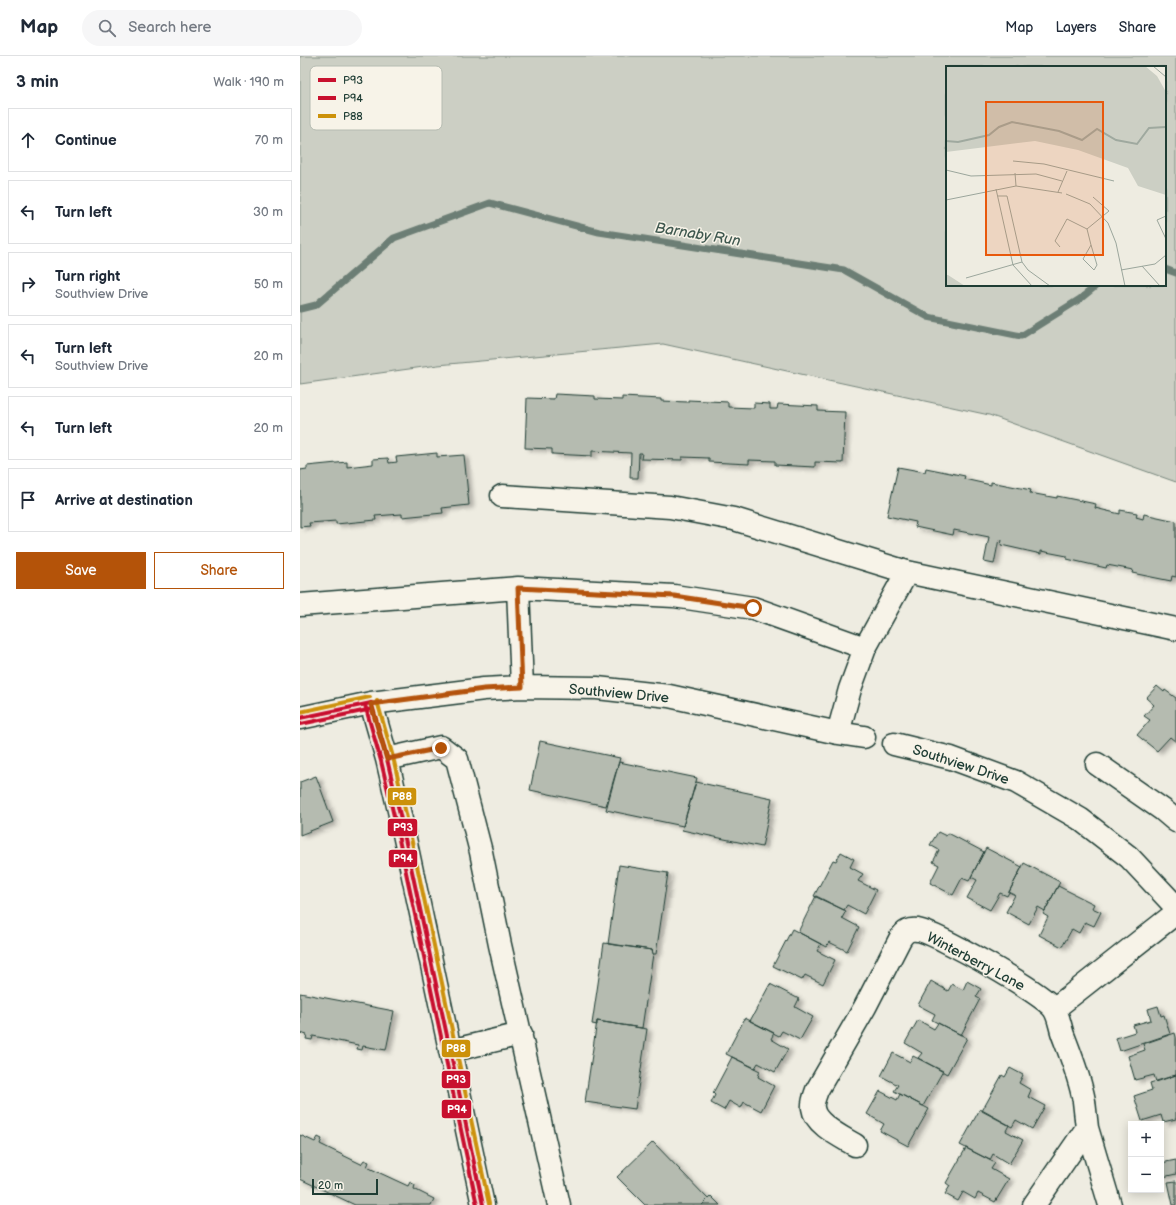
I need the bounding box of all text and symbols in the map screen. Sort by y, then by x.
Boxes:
search box [82,10,362,46]
text: Map [20,16,58,39]
icon: search [96,17,118,39]
text: Search here [128,18,211,37]
text: Map [1005,19,1033,36]
text: Layers [1055,19,1097,36]
text: Share [1119,19,1156,36]
legend [310,66,442,130]
inset map [946,66,1166,286]
text: 3 min [16,72,59,92]
text: Walk · 190 m [213,74,284,90]
text: P93 [343,74,363,87]
text: P94 [343,92,363,105]
text: P88 [343,110,363,123]
icon: ahead [17,129,39,151]
text: Continue [55,131,117,150]
text: 70 m [255,132,283,148]
icon: left [17,201,39,223]
text: Turn left [55,203,112,222]
text: 30 m [253,204,283,220]
water label: Barnaby Run [654,218,742,251]
text: Turn right [55,267,120,286]
icon: right [17,273,39,295]
text: 50 m [254,276,283,292]
text: Southview Drive [55,286,148,302]
text: Turn left [55,339,112,358]
icon: left [17,345,39,367]
text: 20 m [253,348,283,364]
text: Southview Drive [55,358,148,374]
icon: left [17,417,39,439]
text: Turn left [55,419,112,438]
text: 20 m [253,420,283,436]
icon: arrive [17,489,39,511]
text: Arrive at destination [55,491,193,510]
button: Save [16,552,146,589]
button: Share [154,552,284,589]
route start [744,599,762,617]
street label: Southview Drive [568,681,670,706]
route end [432,739,450,757]
street label: Southview Drive [910,741,1011,788]
line badge: P88 [387,787,417,806]
text: P88 [392,790,412,803]
line badge: P93 [387,818,418,837]
text: P93 [393,821,413,834]
line badge: P94 [388,849,418,868]
text: P94 [393,852,413,865]
street label: Winterberry Lane [924,928,1028,994]
line badge: P88 [441,1039,471,1058]
text: P88 [446,1042,466,1055]
line badge: P93 [441,1070,471,1089]
text: P93 [446,1073,466,1086]
line badge: P94 [441,1099,472,1119]
text: P94 [447,1103,467,1116]
map controls [1128,1121,1164,1193]
button: + [1128,1121,1164,1157]
button: − [1128,1157,1164,1193]
scale bar [312,1177,378,1196]
text: 20 m [318,1179,343,1192]

